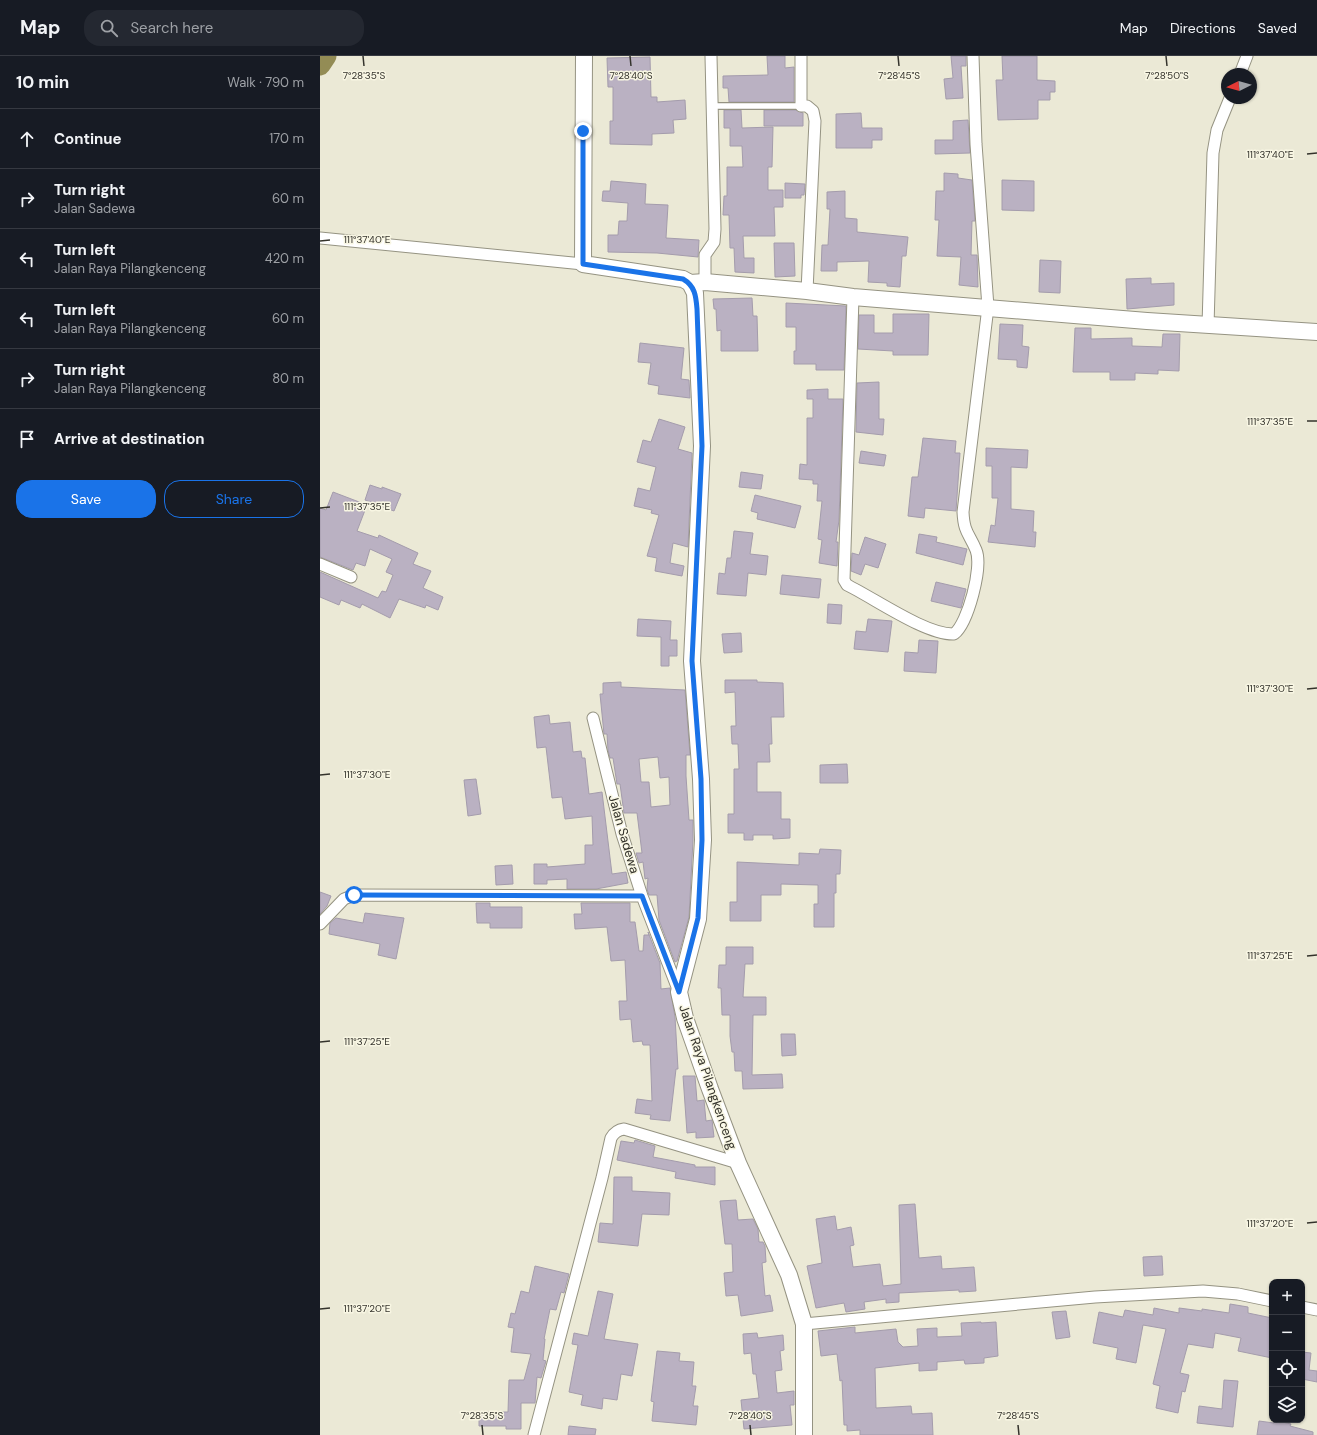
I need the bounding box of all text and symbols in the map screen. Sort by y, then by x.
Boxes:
search box [84,10,364,46]
text: Map [20,15,60,40]
icon: search [98,17,120,39]
text: Search here [130,18,213,38]
text: Map [1120,19,1148,37]
text: Directions [1170,19,1236,37]
text: Saved [1258,19,1297,37]
north arrow [1221,68,1257,104]
text: 7°28'35"S [343,69,385,82]
text: 7°28'40"S [609,69,653,82]
text: 7°28'45"S [878,69,920,82]
text: 7°28'50"S [1145,69,1189,82]
text: 10 min [16,71,69,93]
text: Walk · 790 m [227,74,304,91]
route end [574,122,592,140]
icon: ahead [16,128,38,150]
text: Continue [54,129,122,149]
text: 170 m [269,130,304,147]
text: 111°37'40"E [1247,148,1294,161]
text: Turn right [54,180,125,200]
icon: right [16,188,38,210]
text: 60 m [272,190,304,207]
text: Jalan Sadewa [54,200,135,217]
text: 111°37'40"E [344,233,391,246]
text: Turn left [54,240,115,260]
icon: left [16,248,38,270]
text: 420 m [265,250,304,267]
text: Jalan Raya Pilangkenceng [54,260,206,277]
text: Turn left [54,300,115,320]
icon: left [16,308,38,330]
text: 60 m [272,310,304,327]
text: Jalan Raya Pilangkenceng [54,320,206,337]
text: Turn right [54,360,125,380]
icon: right [16,368,38,390]
text: 80 m [272,370,304,387]
text: Jalan Raya Pilangkenceng [54,380,206,397]
text: 111°37'35"E [1247,415,1293,428]
icon: arrive [16,428,38,450]
text: Arrive at destination [54,429,205,449]
button: Save [16,480,156,518]
button: Share [164,480,304,518]
text: 111°37'35"E [344,500,390,513]
text: 111°37'30"E [1246,682,1294,695]
text: 111°37'30"E [343,768,391,781]
street label: Jalan Sadewa [605,793,643,875]
route start [345,886,363,904]
text: 111°37'25"E [1247,949,1293,962]
street label: Jalan Raya Pilangkenceng [675,1002,741,1152]
text: 111°37'25"E [344,1035,390,1048]
text: 111°37'20"E [1247,1217,1294,1230]
map controls [1269,1279,1305,1423]
button: + [1269,1279,1305,1315]
text: 111°37'20"E [344,1302,391,1315]
button: − [1269,1315,1305,1351]
button: locate [1269,1351,1305,1387]
button: layers [1269,1387,1305,1423]
text: 7°28'35"S [461,1409,503,1422]
text: 7°28'40"S [728,1409,772,1422]
text: 7°28'45"S [997,1409,1039,1422]

